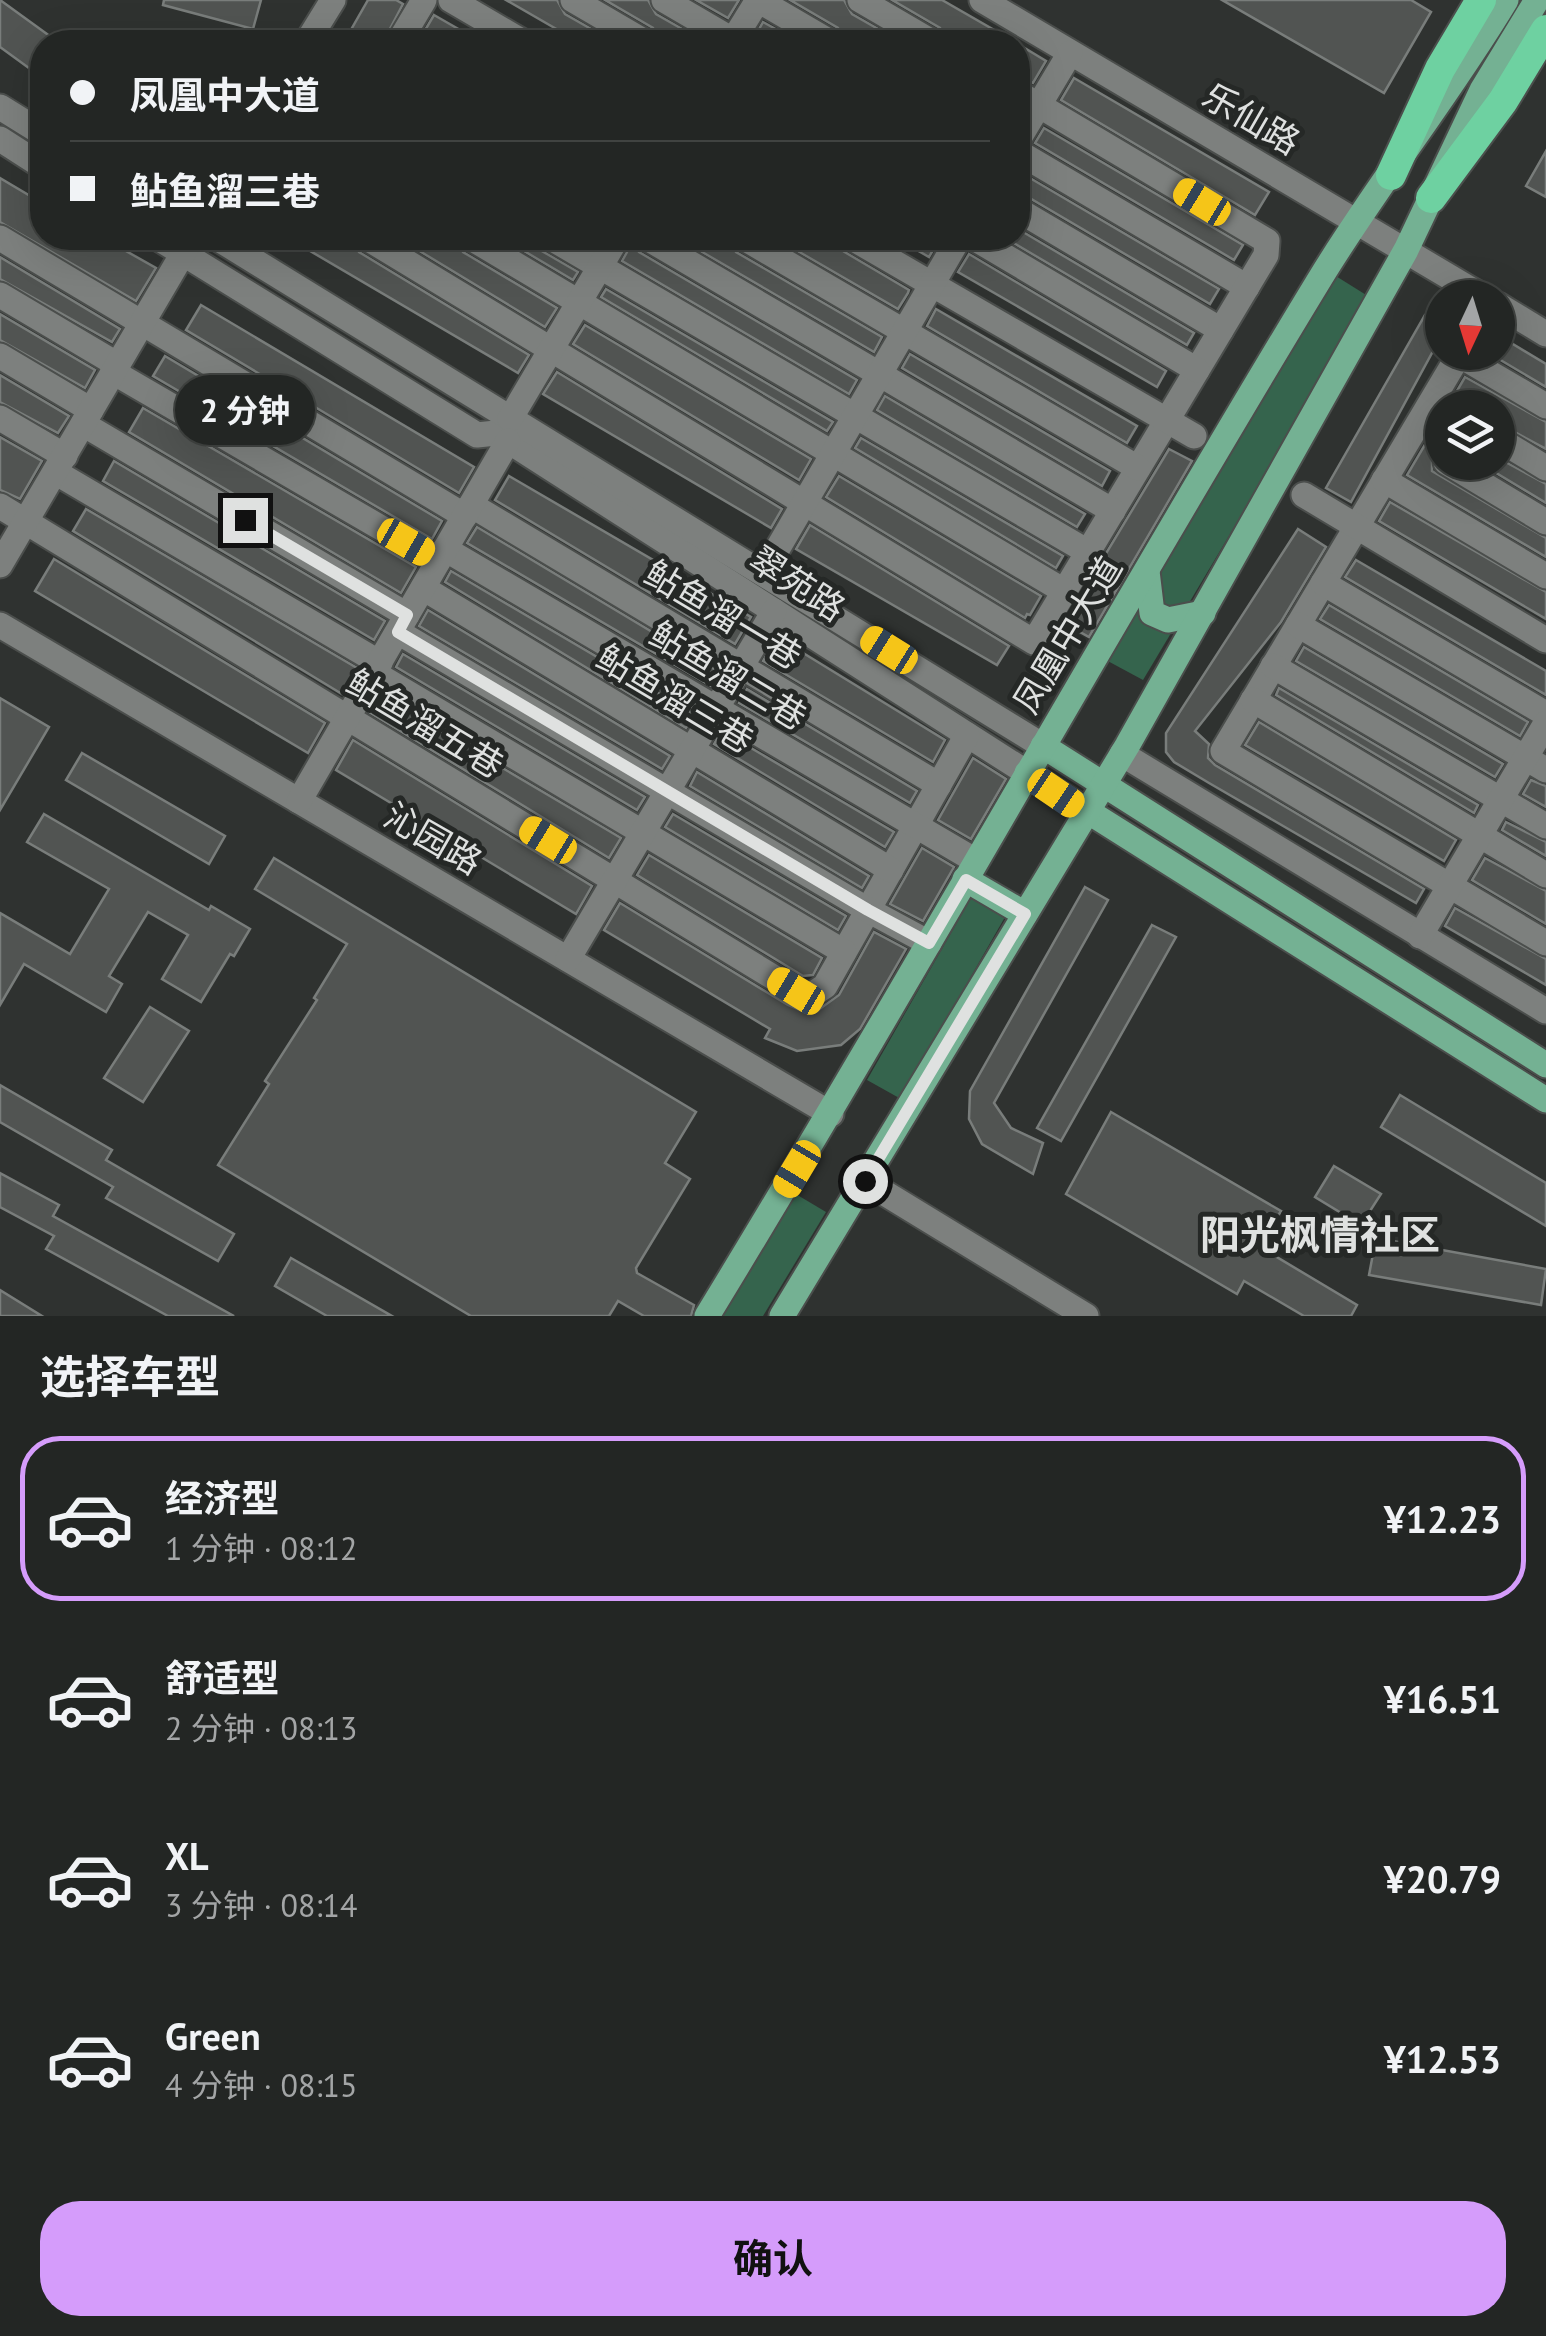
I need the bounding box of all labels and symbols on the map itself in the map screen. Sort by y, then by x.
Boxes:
street label: 乐仙路 [1195,72,1308,164]
car [1169,174,1235,230]
north arrow [1425,280,1515,370]
callout: 2 分钟 [175,375,315,445]
route end [223,498,268,543]
car [373,514,439,570]
street label: 翠苑路 [741,535,854,631]
street label: 凤凰中大道 [1002,548,1132,721]
street label: 鲇鱼溜一巷 [637,549,810,679]
street label: 鲇鱼溜二巷 [642,610,815,740]
car [856,621,922,679]
street label: 鲇鱼溜三巷 [589,633,762,763]
street label: 鲇鱼溜五巷 [339,658,512,788]
car [1023,764,1089,822]
street label: 沁园路 [377,792,490,884]
car [515,812,581,868]
car [763,963,829,1019]
car [769,1136,825,1202]
route start [843,1159,888,1204]
district label: 阳光枫情社区 [1200,1208,1440,1260]

